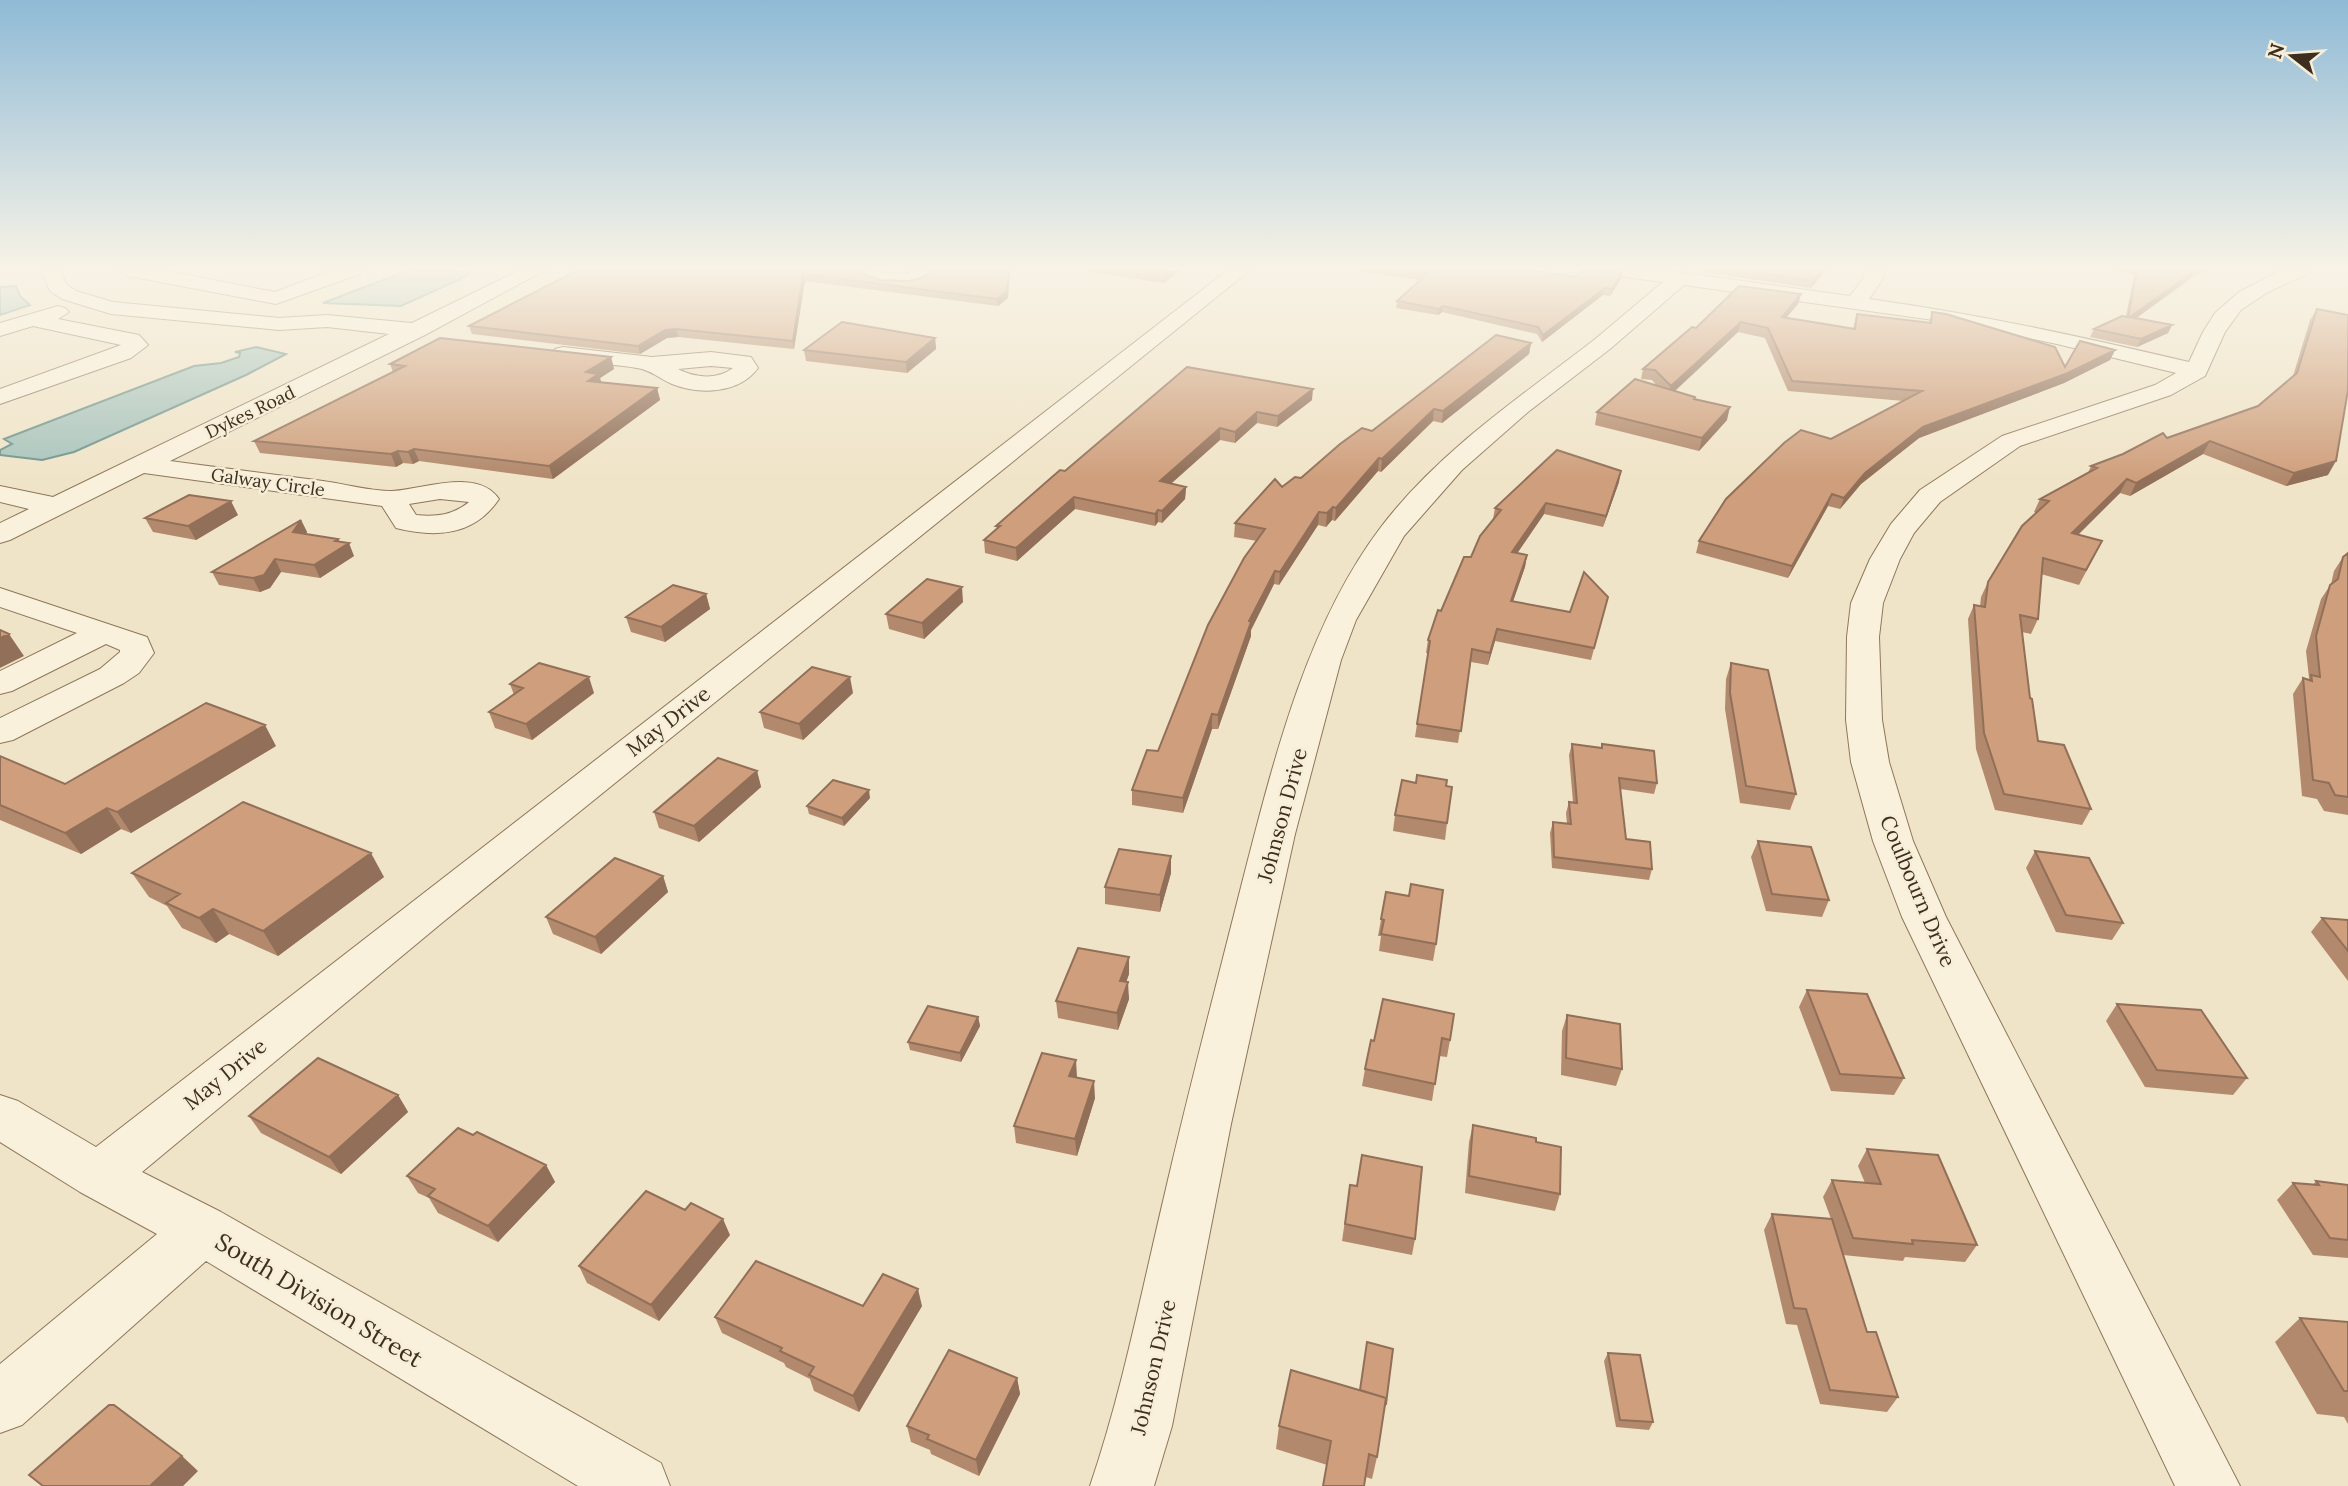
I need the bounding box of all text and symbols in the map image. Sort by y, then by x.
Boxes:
north arrow [2257,21,2327,91]
text: N [2262,40,2289,62]
street label: Dykes Road [201,380,299,444]
street label: Galway Circle [209,463,327,501]
street label: May Drive [621,680,715,762]
street label: Johnson Drive [1251,745,1313,886]
street label: Coulbourn Drive [1874,811,1962,971]
street label: May Drive [178,1032,272,1116]
street label: South Division Street [210,1226,429,1374]
street label: Johnson Drive [1124,1297,1182,1438]

